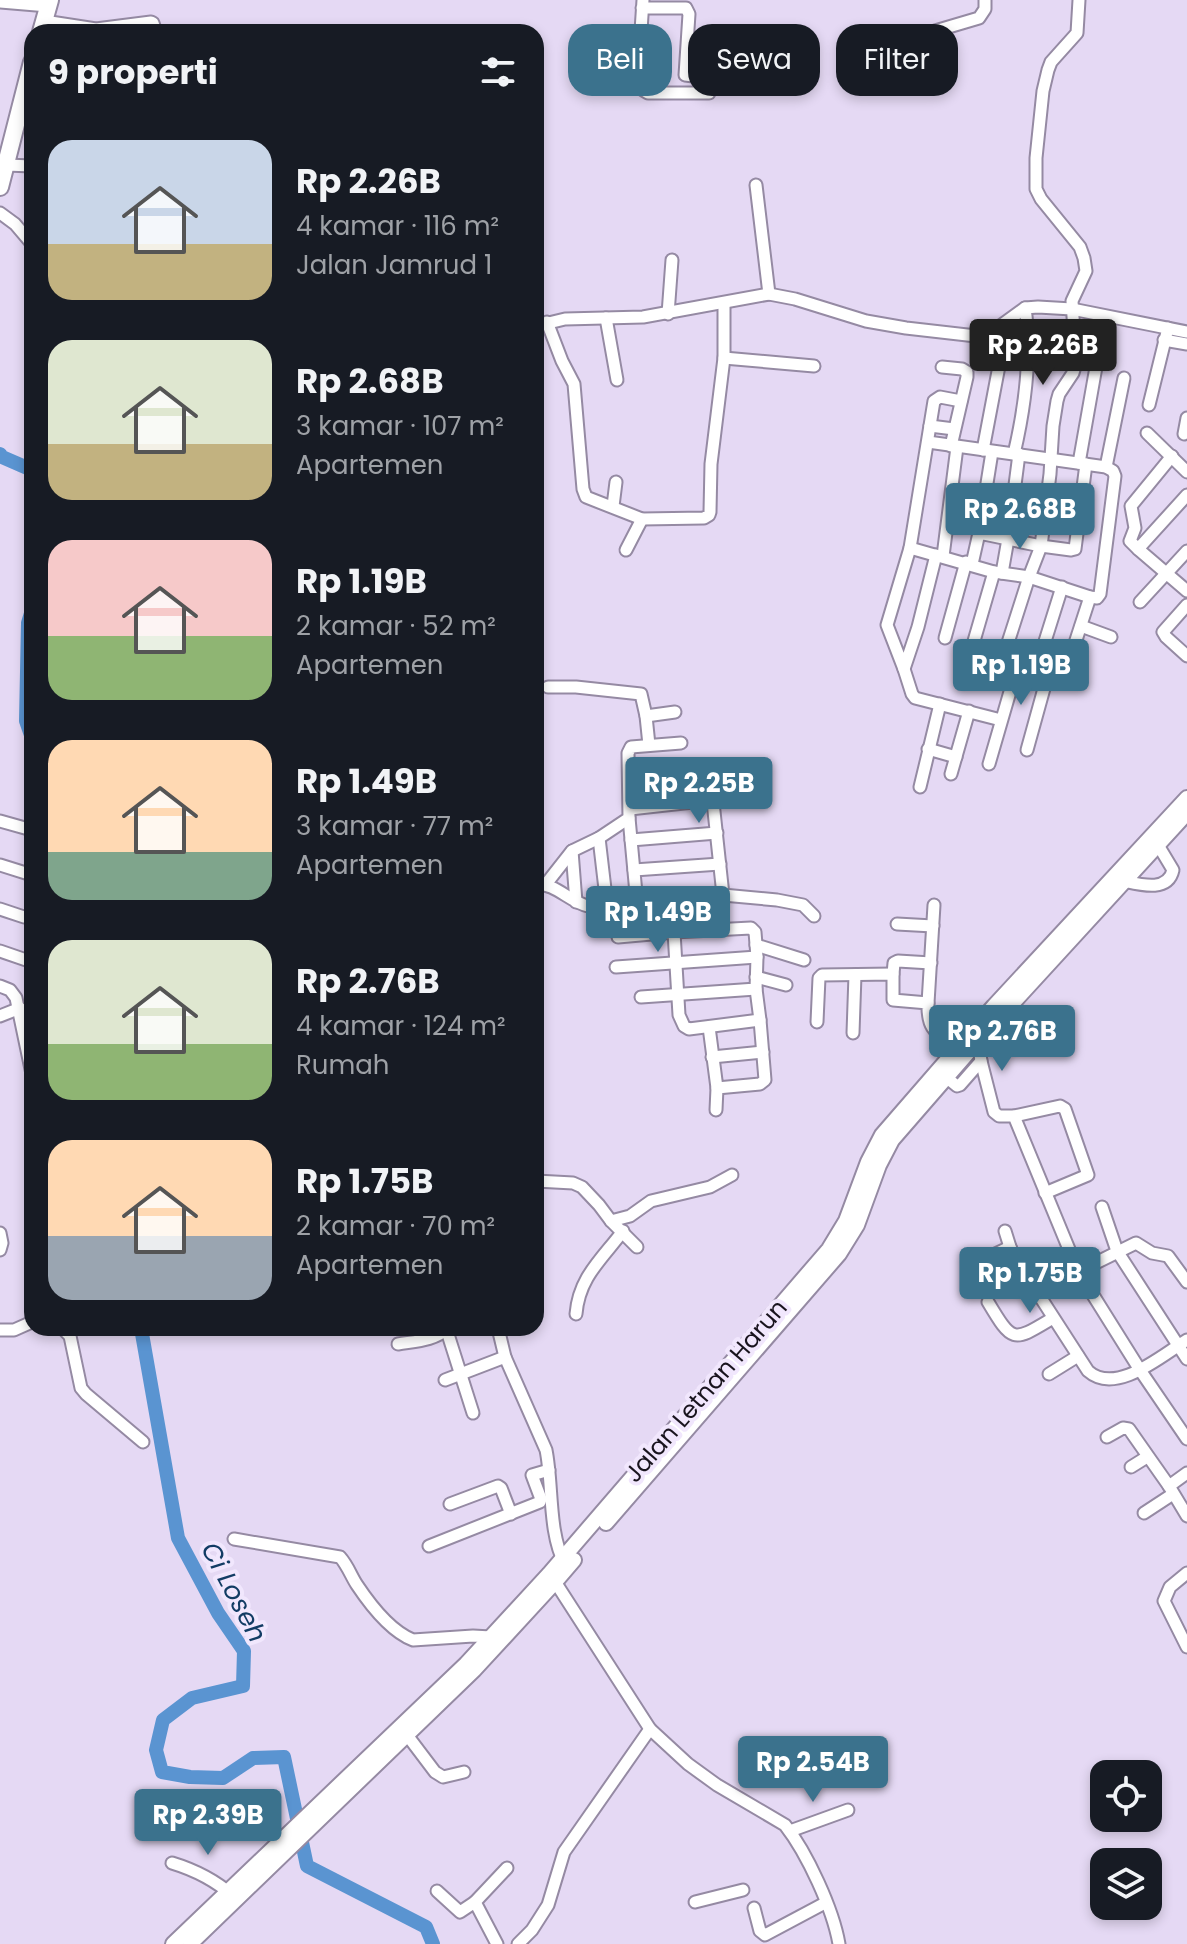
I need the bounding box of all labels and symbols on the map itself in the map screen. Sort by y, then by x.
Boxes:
pin: Rp 2.26B [960,319,1126,387]
pin: Rp 2.68B [937,483,1103,551]
pin: Rp 1.19B [938,639,1104,707]
pin: Rp 2.25B [616,757,782,825]
pin: Rp 1.49B [575,886,741,954]
pin: Rp 2.76B [919,1005,1085,1073]
pin: Rp 1.75B [947,1247,1113,1315]
street label: Jalan Letnan Harun [617,1292,794,1489]
water label: Ci Loseh [193,1536,275,1648]
pin: Rp 2.54B [730,1736,896,1804]
pin: Rp 2.39B [125,1789,291,1857]

